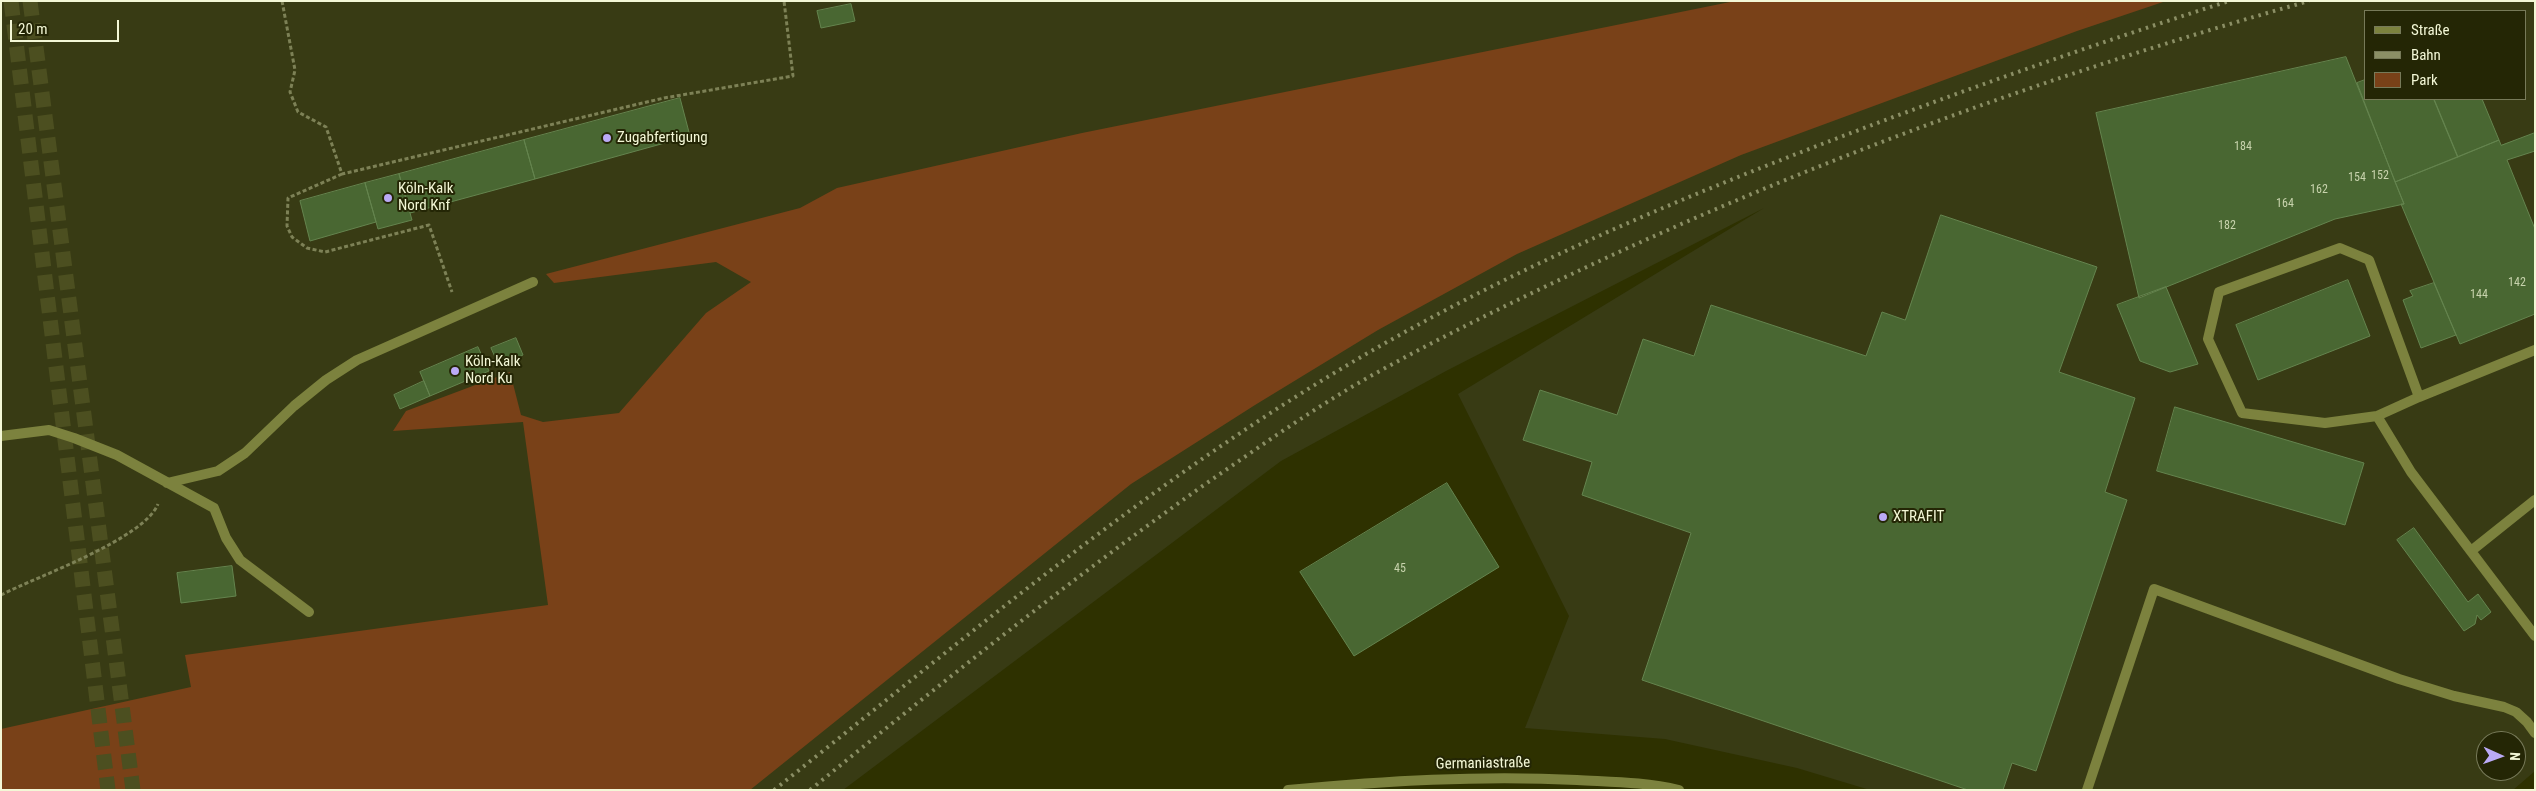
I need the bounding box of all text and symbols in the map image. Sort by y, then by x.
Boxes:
scale bar [12,10,121,42]
legend [2364,10,2526,100]
text: 20 m [18,20,48,38]
text: Straße [2411,21,2450,39]
text: Bahn [2411,46,2441,64]
text: Park [2411,71,2438,89]
place label: Zugabfertigung [617,129,708,147]
marker: Zugabfertigung [601,132,613,144]
house number: 184 [2234,140,2252,154]
house number: 152 [2371,169,2389,183]
house number: 154 [2348,171,2366,185]
place label: Köln-Kalk Nord Knf [398,180,454,215]
house number: 162 [2310,183,2328,197]
marker: Köln-Kalk Nord Knf [382,192,394,204]
house number: 164 [2276,197,2294,211]
house number: 182 [2218,219,2236,233]
house number: 142 [2508,276,2526,290]
house number: 144 [2470,288,2488,302]
place label: Köln-Kalk Nord Ku [465,353,521,388]
marker: Köln-Kalk Nord Ku [449,365,461,377]
place label: XTRAFIT [1893,508,1944,526]
marker: XTRAFIT [1877,511,1889,523]
house number: 45 [1394,562,1406,576]
north arrow [2476,731,2526,781]
text: N [2507,752,2523,761]
street label: Germaniastraße [1436,754,1530,774]

